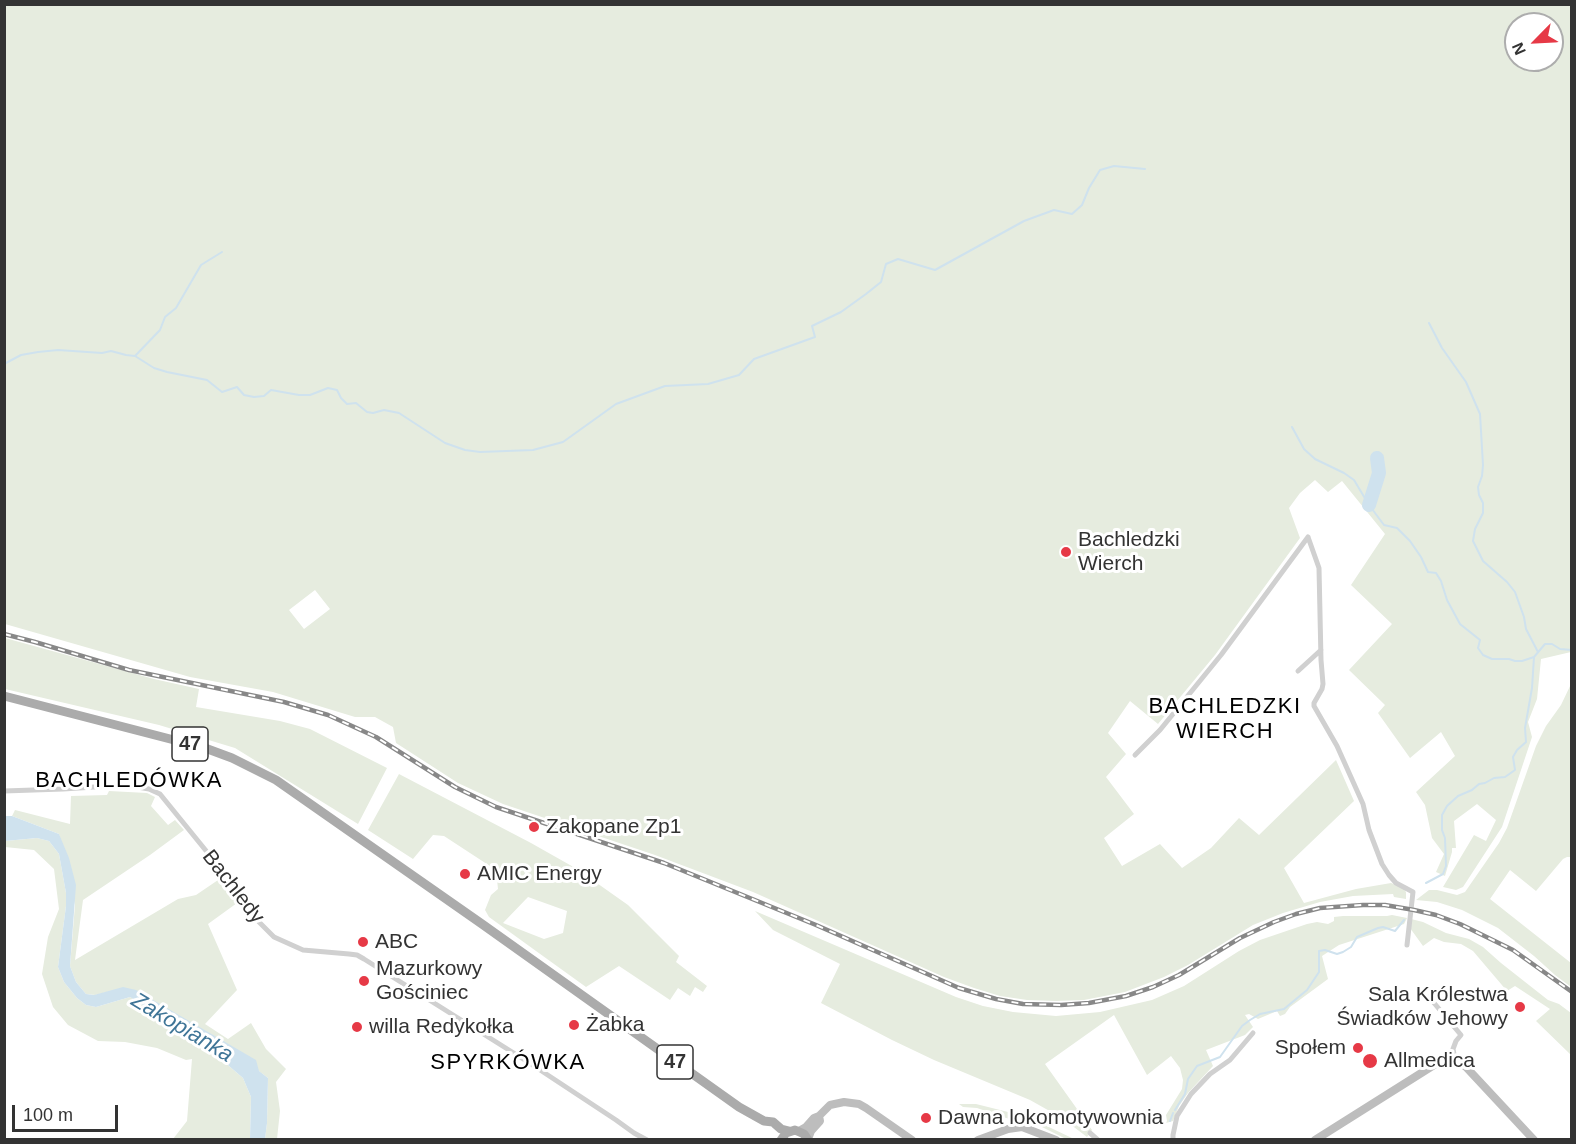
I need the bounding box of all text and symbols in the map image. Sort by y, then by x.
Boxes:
north arrow [1504,12,1564,72]
text: N [1509,40,1529,57]
place label: Bachledzki Wierch [1078,527,1180,577]
marker: Bachledzki Wierch [1059,545,1073,559]
district label: BACHLEDZKI WIERCH [1148,694,1302,746]
road number: 47 [172,727,208,761]
district label: BACHLEDÓWKA [35,768,223,794]
place label: Zakopane Zp1 [546,814,681,840]
marker: Zakopane Zp1 [527,820,541,834]
street label: Bachledy [196,845,270,929]
place label: AMIC Energy [477,861,602,887]
marker: AMIC Energy [458,867,472,881]
place label: ABC [375,929,418,955]
marker: ABC [356,935,370,949]
place label: Mazurkowy Gościniec [376,956,482,1006]
marker: Mazurkowy Gościniec [357,974,371,988]
place label: Sala Królestwa Świadków Jehowy [1336,982,1508,1032]
water label: Zakopianka [126,987,238,1069]
marker: Sala Królestwa Świadków Jehowy [1513,1000,1527,1014]
place label: Żabka [586,1012,644,1038]
place label: willa Redykołka [369,1014,514,1040]
marker: Żabka [567,1018,581,1032]
marker: willa Redykołka [350,1020,364,1034]
place label: Społem [1275,1035,1346,1061]
marker: Społem [1351,1041,1365,1055]
road number: 47 [657,1045,693,1079]
place label: Allmedica [1384,1048,1475,1074]
district label: SPYRKÓWKA [430,1050,586,1076]
marker: Allmedica [1361,1052,1379,1070]
scale bar [15,1093,122,1131]
text: 100 m [23,1105,73,1125]
place label: Dawna lokomotywownia [938,1105,1163,1131]
marker: Dawna lokomotywownia [919,1111,933,1125]

